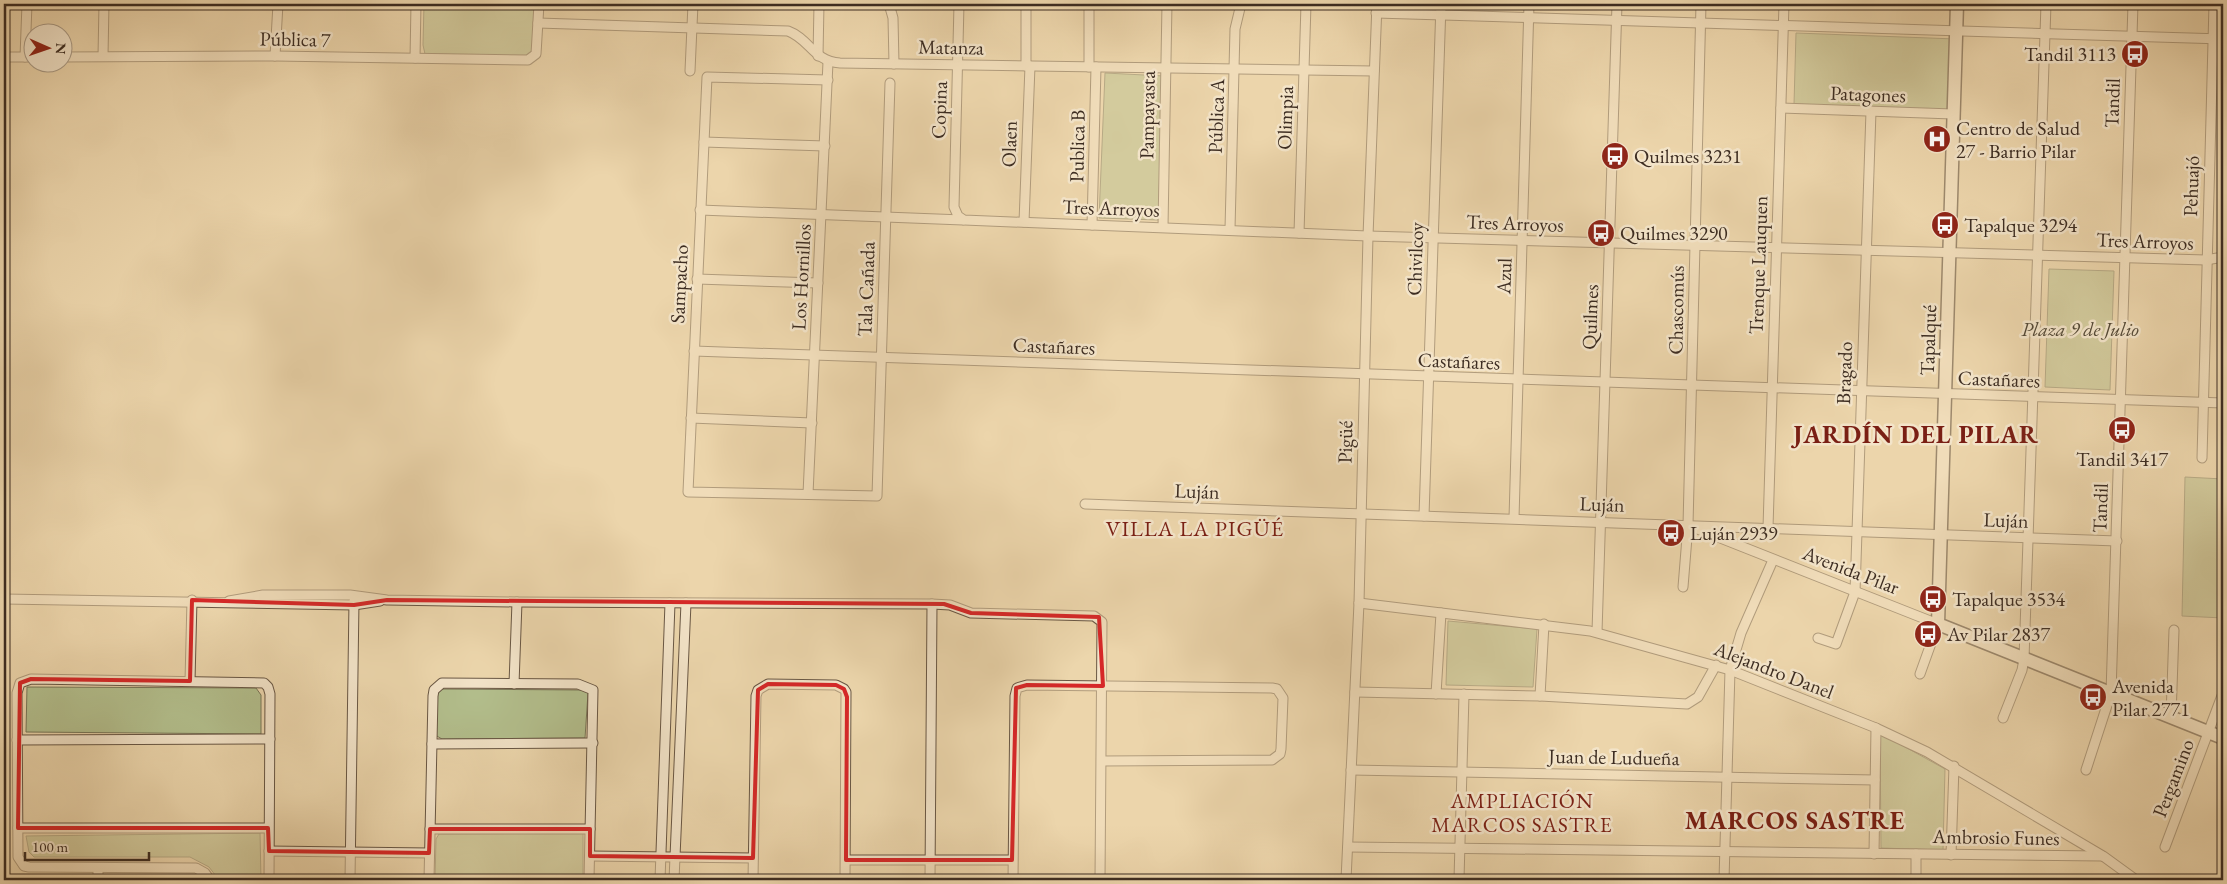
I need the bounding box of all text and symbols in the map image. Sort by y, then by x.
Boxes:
north arrow [22,22,72,72]
street label: Pública 7 [259,25,331,53]
street label: Matanza [918,33,984,61]
bus stop icon: Tandil 3113 [2120,39,2150,69]
place label: Tandil 3113 [2024,41,2116,67]
text: N [52,42,70,55]
street label: Pampayasta [1133,71,1161,159]
street label: Pública A [1202,78,1230,154]
street label: Tandil [2098,78,2126,128]
street label: Patagones [1830,80,1906,108]
street label: Copina [925,81,953,139]
street label: Olimpia [1271,86,1299,150]
street label: Publica B [1063,109,1091,183]
place label: Centro de Salud 27 - Barrio Pilar [1956,115,2081,164]
street label: Olaen [995,120,1023,168]
hospital icon: Centro de Salud 27 - Barrio Pilar [1922,124,1952,154]
bus stop icon: Quilmes 3231 [1600,141,1630,171]
place label: Quilmes 3231 [1634,143,1742,169]
street label: Pehuajó [2177,155,2205,217]
street label: Tres Arroyos [1062,193,1160,223]
street label: Trenque Lauquen [1743,195,1773,335]
street label: Tres Arroyos [1466,208,1564,238]
bus stop icon: Tapalque 3294 [1930,210,1960,240]
place label: Tapalque 3294 [1964,212,2078,238]
bus stop icon: Quilmes 3290 [1586,218,1616,248]
place label: Quilmes 3290 [1620,220,1728,246]
street label: Chivilcoy [1401,221,1429,296]
street label: Los Hornillos [785,223,817,331]
street label: Tres Arroyos [2096,226,2194,256]
street label: Tala Cañada [851,241,881,337]
street label: Sampacho [664,244,694,324]
street label: Azul [1490,257,1518,296]
street label: Chascomús [1662,265,1690,355]
street label: Quilmes [1576,284,1604,350]
street label: Tapalqué [1914,304,1942,376]
park label: Plaza 9 de Julio [2021,316,2139,342]
street label: Castañares [1012,332,1096,360]
street label: Bragado [1830,341,1858,405]
street label: Castañares [1417,347,1501,375]
street label: Castañares [1957,365,2041,393]
bus stop icon: Tandil 3417 [2107,415,2137,445]
district label: JARDÍN DEL PILAR [1790,418,2039,450]
street label: Pigüé [1332,420,1358,464]
place label: Tandil 3417 [2076,446,2168,472]
street label: Luján [1174,477,1221,505]
street label: Tandil [2086,483,2114,533]
street label: Luján [1579,490,1626,518]
street label: Luján [1983,506,2030,534]
district label: VILLA LA PIGÜÉ [1106,514,1284,543]
bus stop icon: Luján 2939 [1656,518,1686,548]
place label: Luján 2939 [1690,520,1778,546]
street label: Avenida Pilar [1798,539,1903,600]
bus stop icon: Tapalque 3534 [1918,584,1948,614]
place label: Tapalque 3534 [1952,586,2066,612]
bus stop icon: Av Pilar 2837 [1913,619,1943,649]
place label: Av Pilar 2837 [1946,621,2050,647]
street label: Alejandro Danel [1709,635,1838,705]
place label: Avenida Pilar 2771 [2111,673,2190,722]
bus stop icon: Avenida Pilar 2771 [2078,682,2108,712]
street label: Pergamino [2146,735,2200,821]
street label: Juan de Ludueña [1546,743,1680,771]
district label: AMPLIACIÓN MARCOS SASTRE [1431,787,1613,838]
district label: MARCOS SASTRE [1685,804,1905,836]
street label: Ambrosio Funes [1931,823,2060,851]
scale bar [25,829,149,861]
text: 100 m [32,837,69,856]

